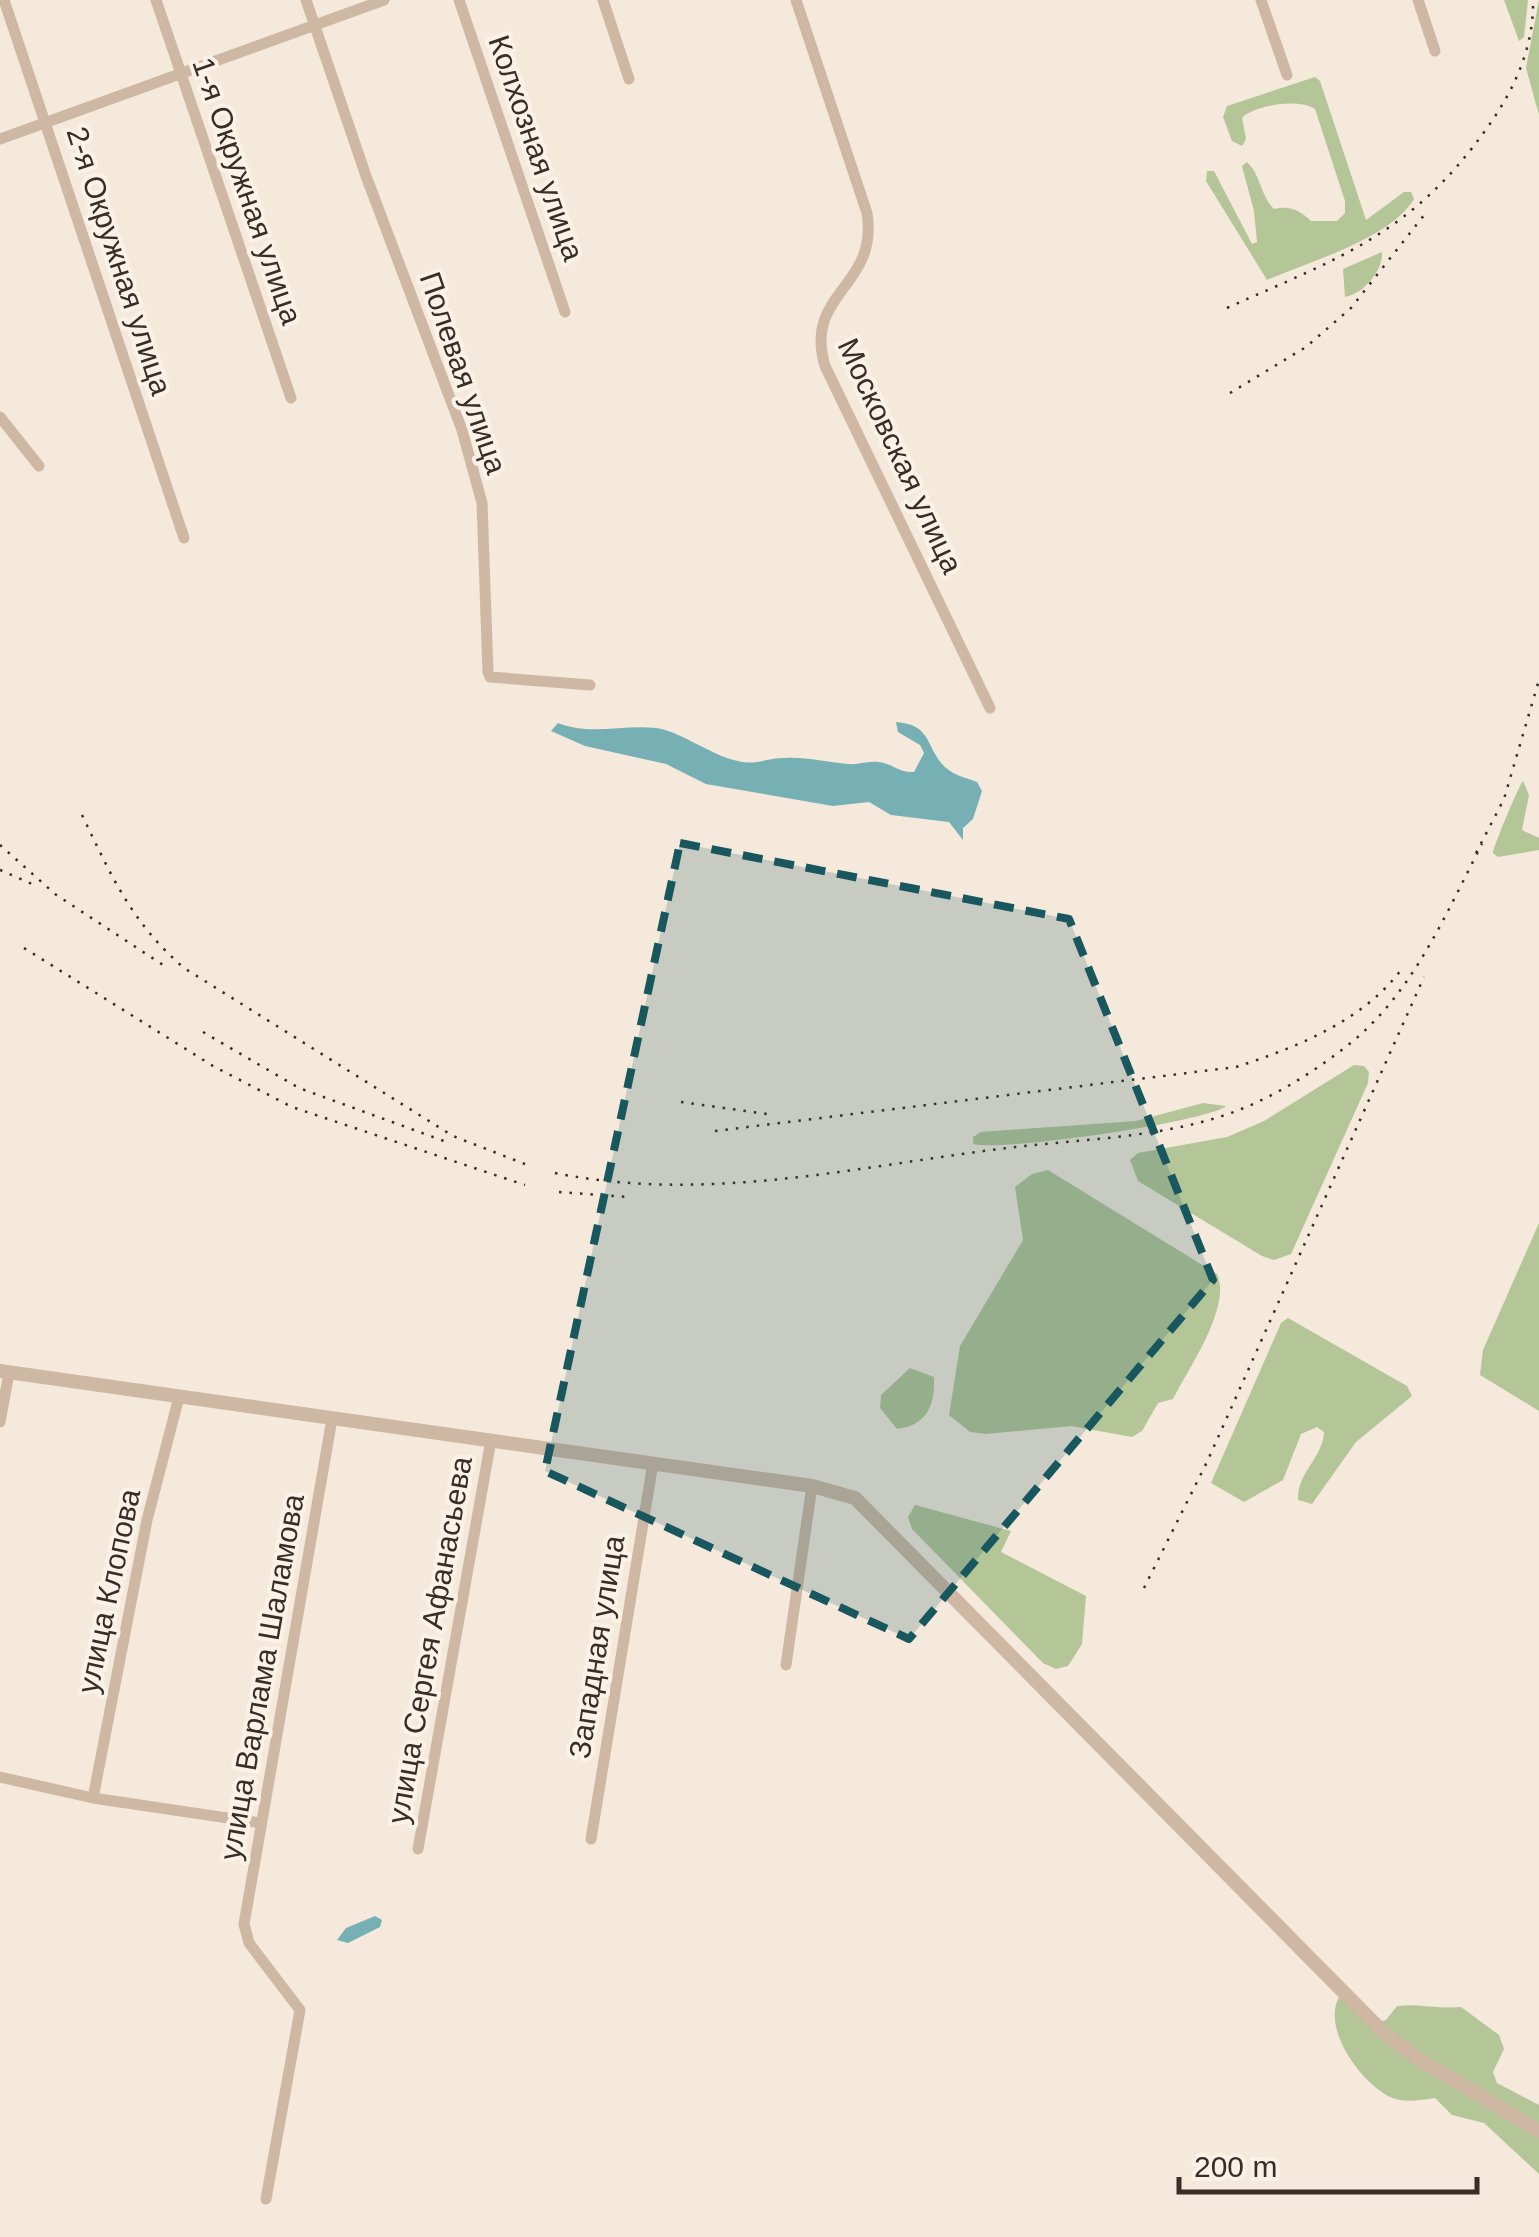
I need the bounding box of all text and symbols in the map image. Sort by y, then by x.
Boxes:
street label: Колхозная улица [482,31,591,265]
street label: 1-я Окружная улица [186,53,309,329]
street label: 2-я Окружная улица [61,123,178,399]
street label: Полевая улица [414,268,514,478]
street label: Московская улица [832,333,969,579]
street label: улица Сергея Афанасьева [381,1454,478,1826]
street label: улица Клопова [71,1485,146,1696]
street label: улица Варлама Шаламова [213,1491,310,1862]
street label: Западная улица [563,1533,630,1761]
scale bar [1179,2132,1476,2194]
text: 200 m [1194,2150,1277,2183]

